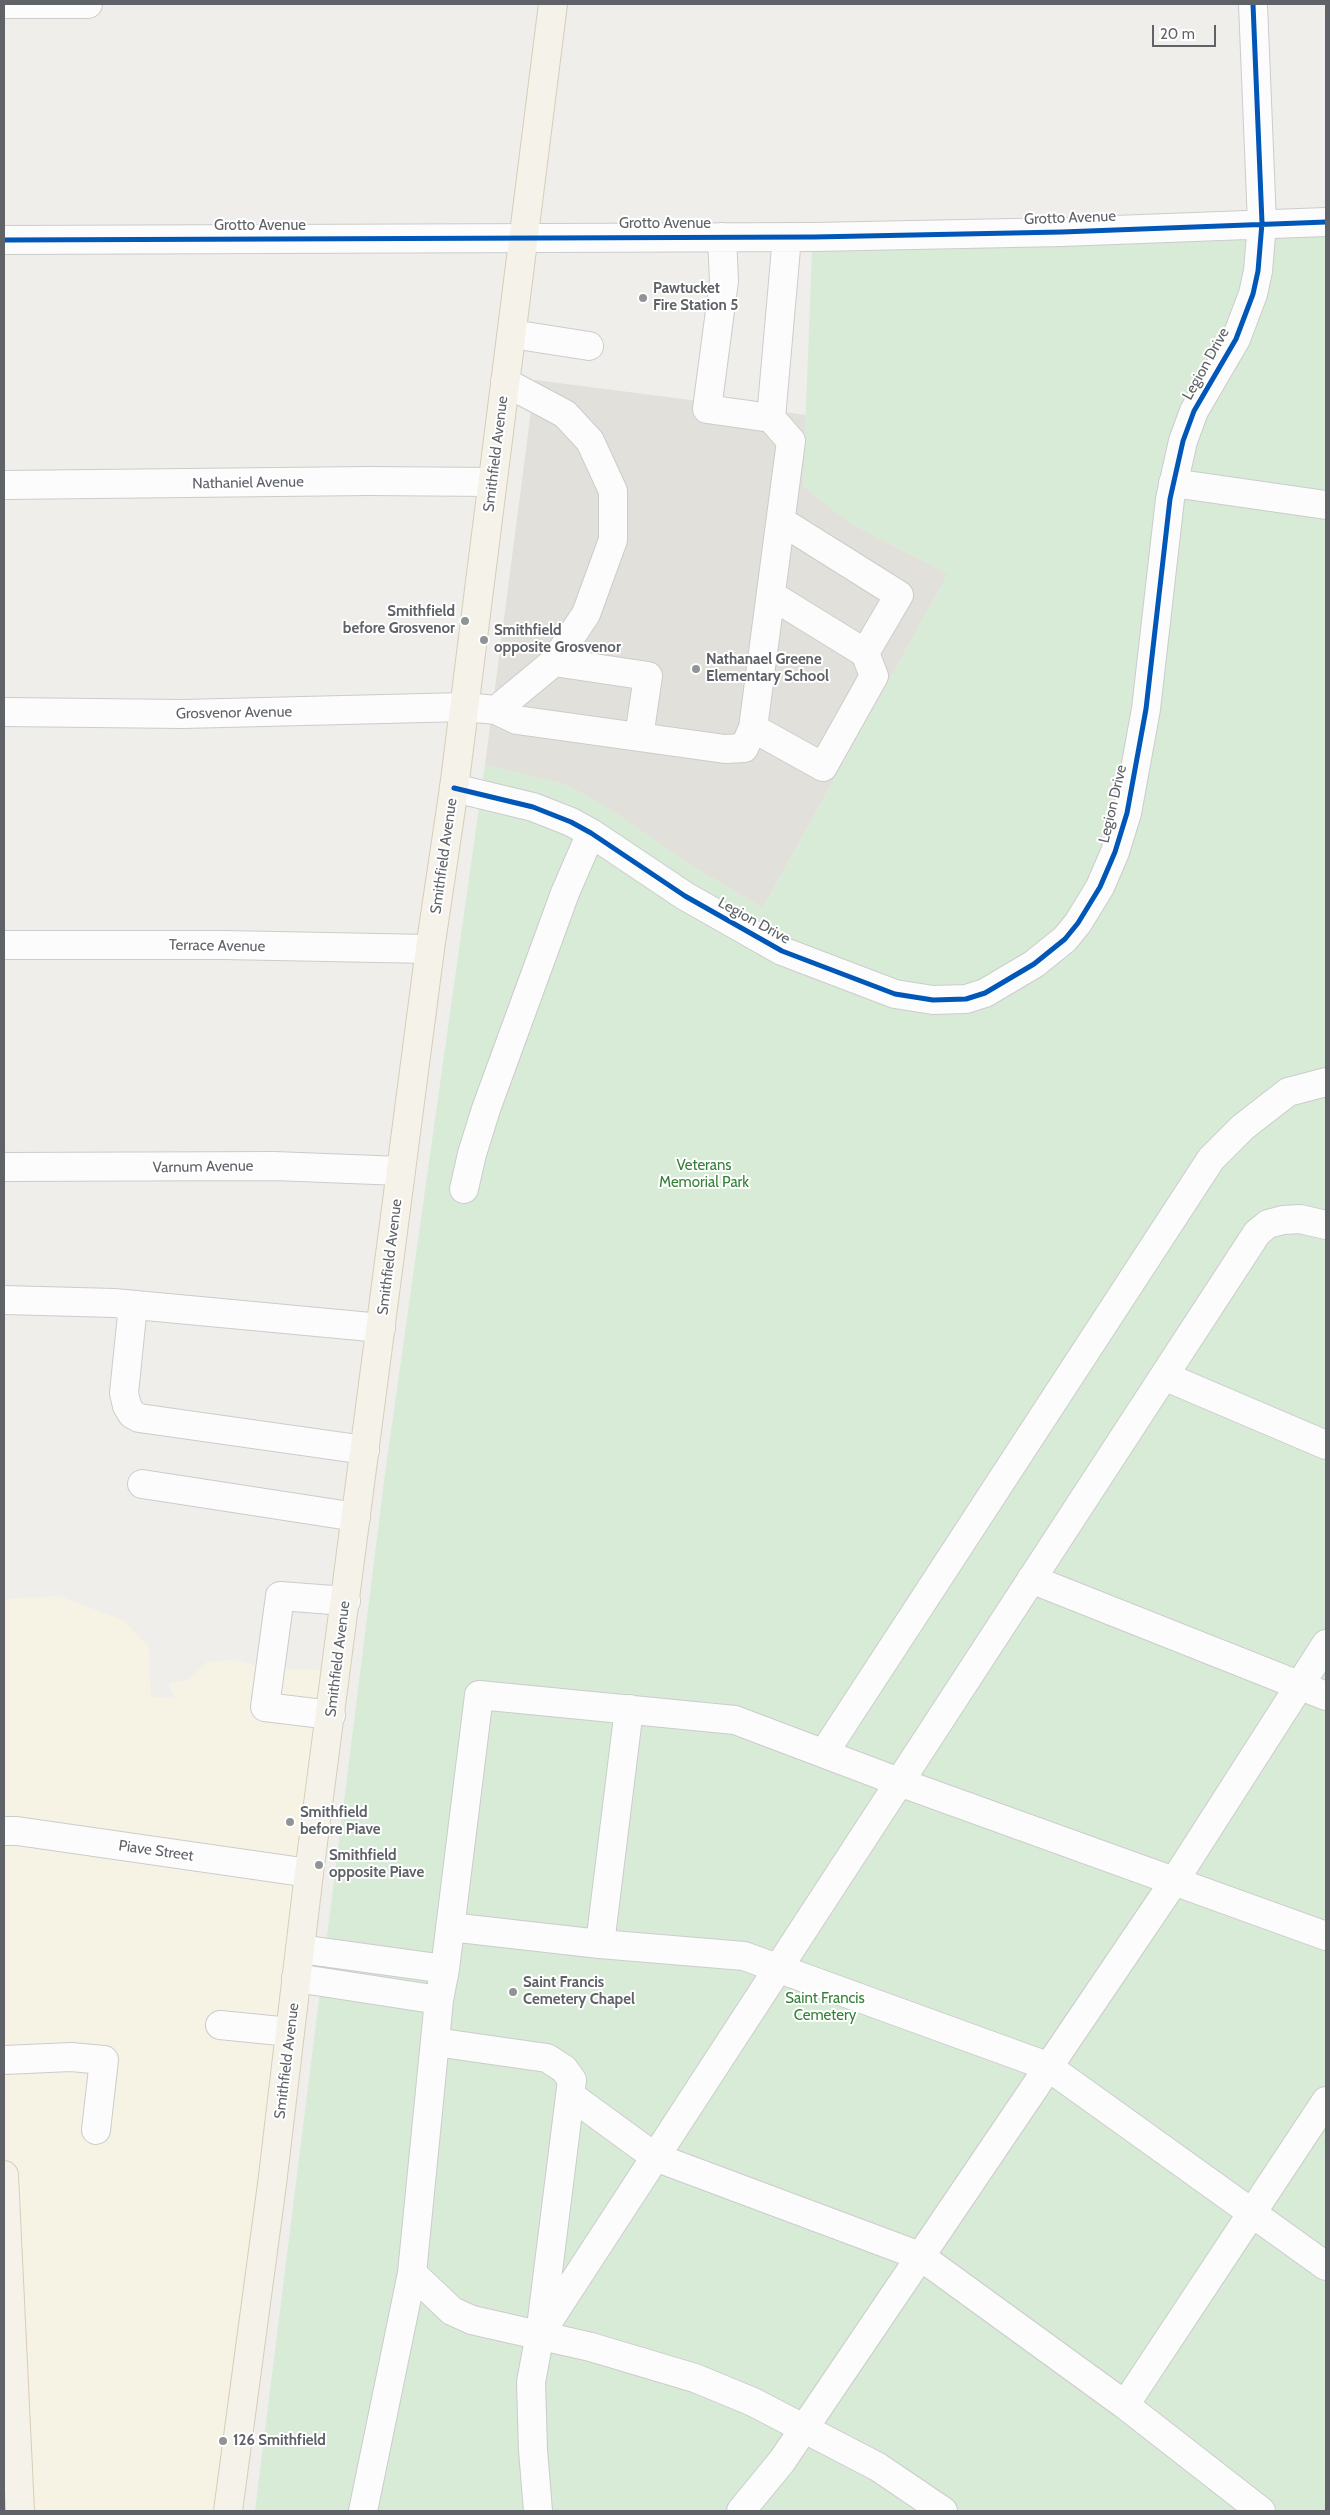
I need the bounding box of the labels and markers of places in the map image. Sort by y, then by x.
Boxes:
place label: Pawtucket Fire Station 5 [653,280,738,315]
marker: Pawtucket Fire Station 5 [637,292,649,304]
place label: Smithfield before Grosvenor [343,603,455,638]
marker: Smithfield before Grosvenor [459,615,471,627]
place label: Smithfield opposite Grosvenor [494,622,621,657]
marker: Smithfield opposite Grosvenor [478,634,490,646]
place label: Nathanael Greene Elementary School [706,651,829,686]
marker: Nathanael Greene Elementary School [690,663,702,675]
place label: Smithfield before Piave [300,1804,380,1839]
marker: Smithfield before Piave [284,1816,296,1828]
place label: Smithfield opposite Piave [329,1847,424,1882]
marker: Smithfield opposite Piave [313,1859,325,1871]
place label: Saint Francis Cemetery Chapel [523,1974,635,2009]
marker: Saint Francis Cemetery Chapel [507,1986,519,1998]
place label: 126 Smithfield [233,2432,326,2450]
marker: 126 Smithfield [217,2435,229,2447]

